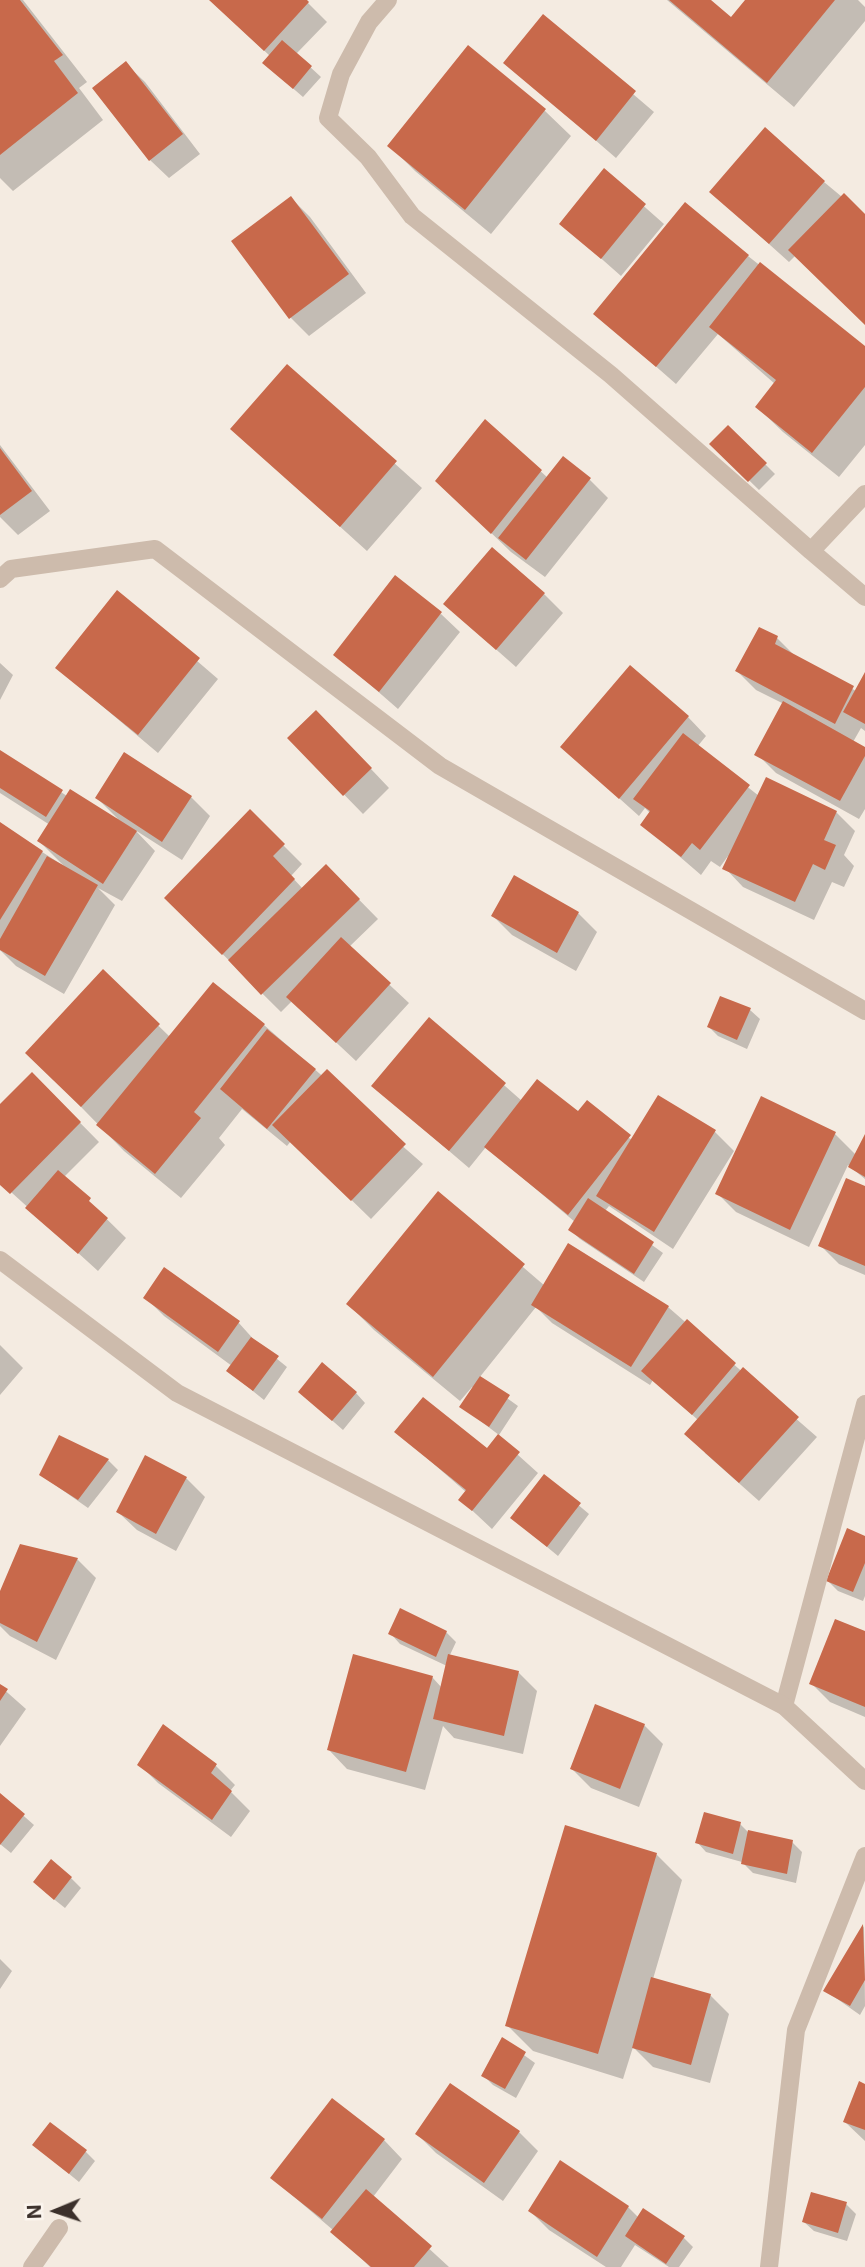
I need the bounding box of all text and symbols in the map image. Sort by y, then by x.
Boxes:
north arrow [21,2176,91,2246]
text: N [23,2204,46,2219]

